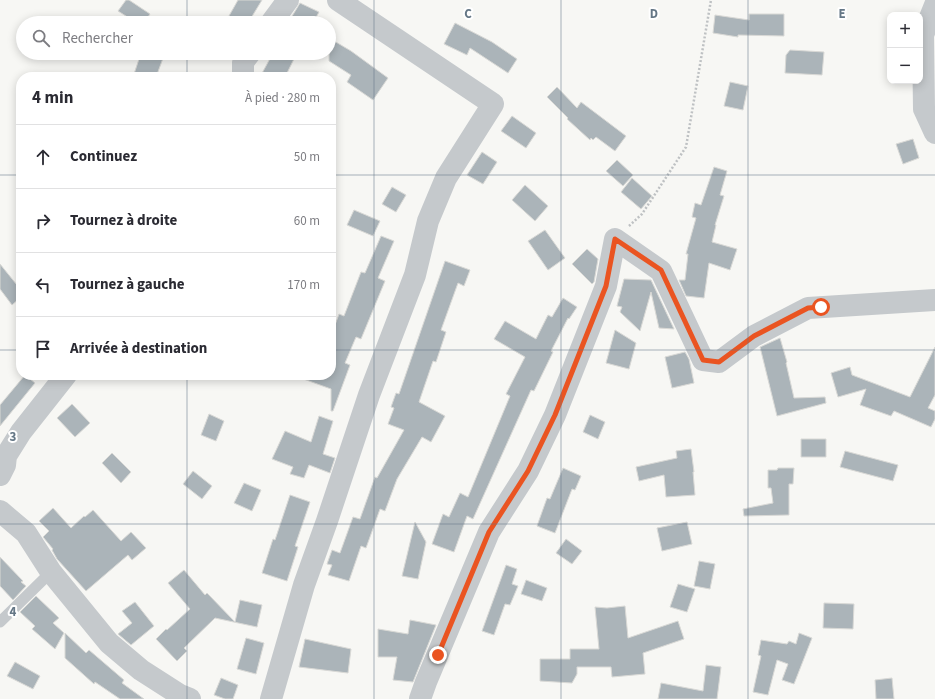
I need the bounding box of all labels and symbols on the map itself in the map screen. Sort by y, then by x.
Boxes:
text: C [464,5,472,23]
text: D [650,5,658,23]
text: E [838,5,846,23]
route start [812,298,830,316]
text: 3 [10,428,17,446]
text: 4 [10,603,17,621]
route end [429,646,447,664]

